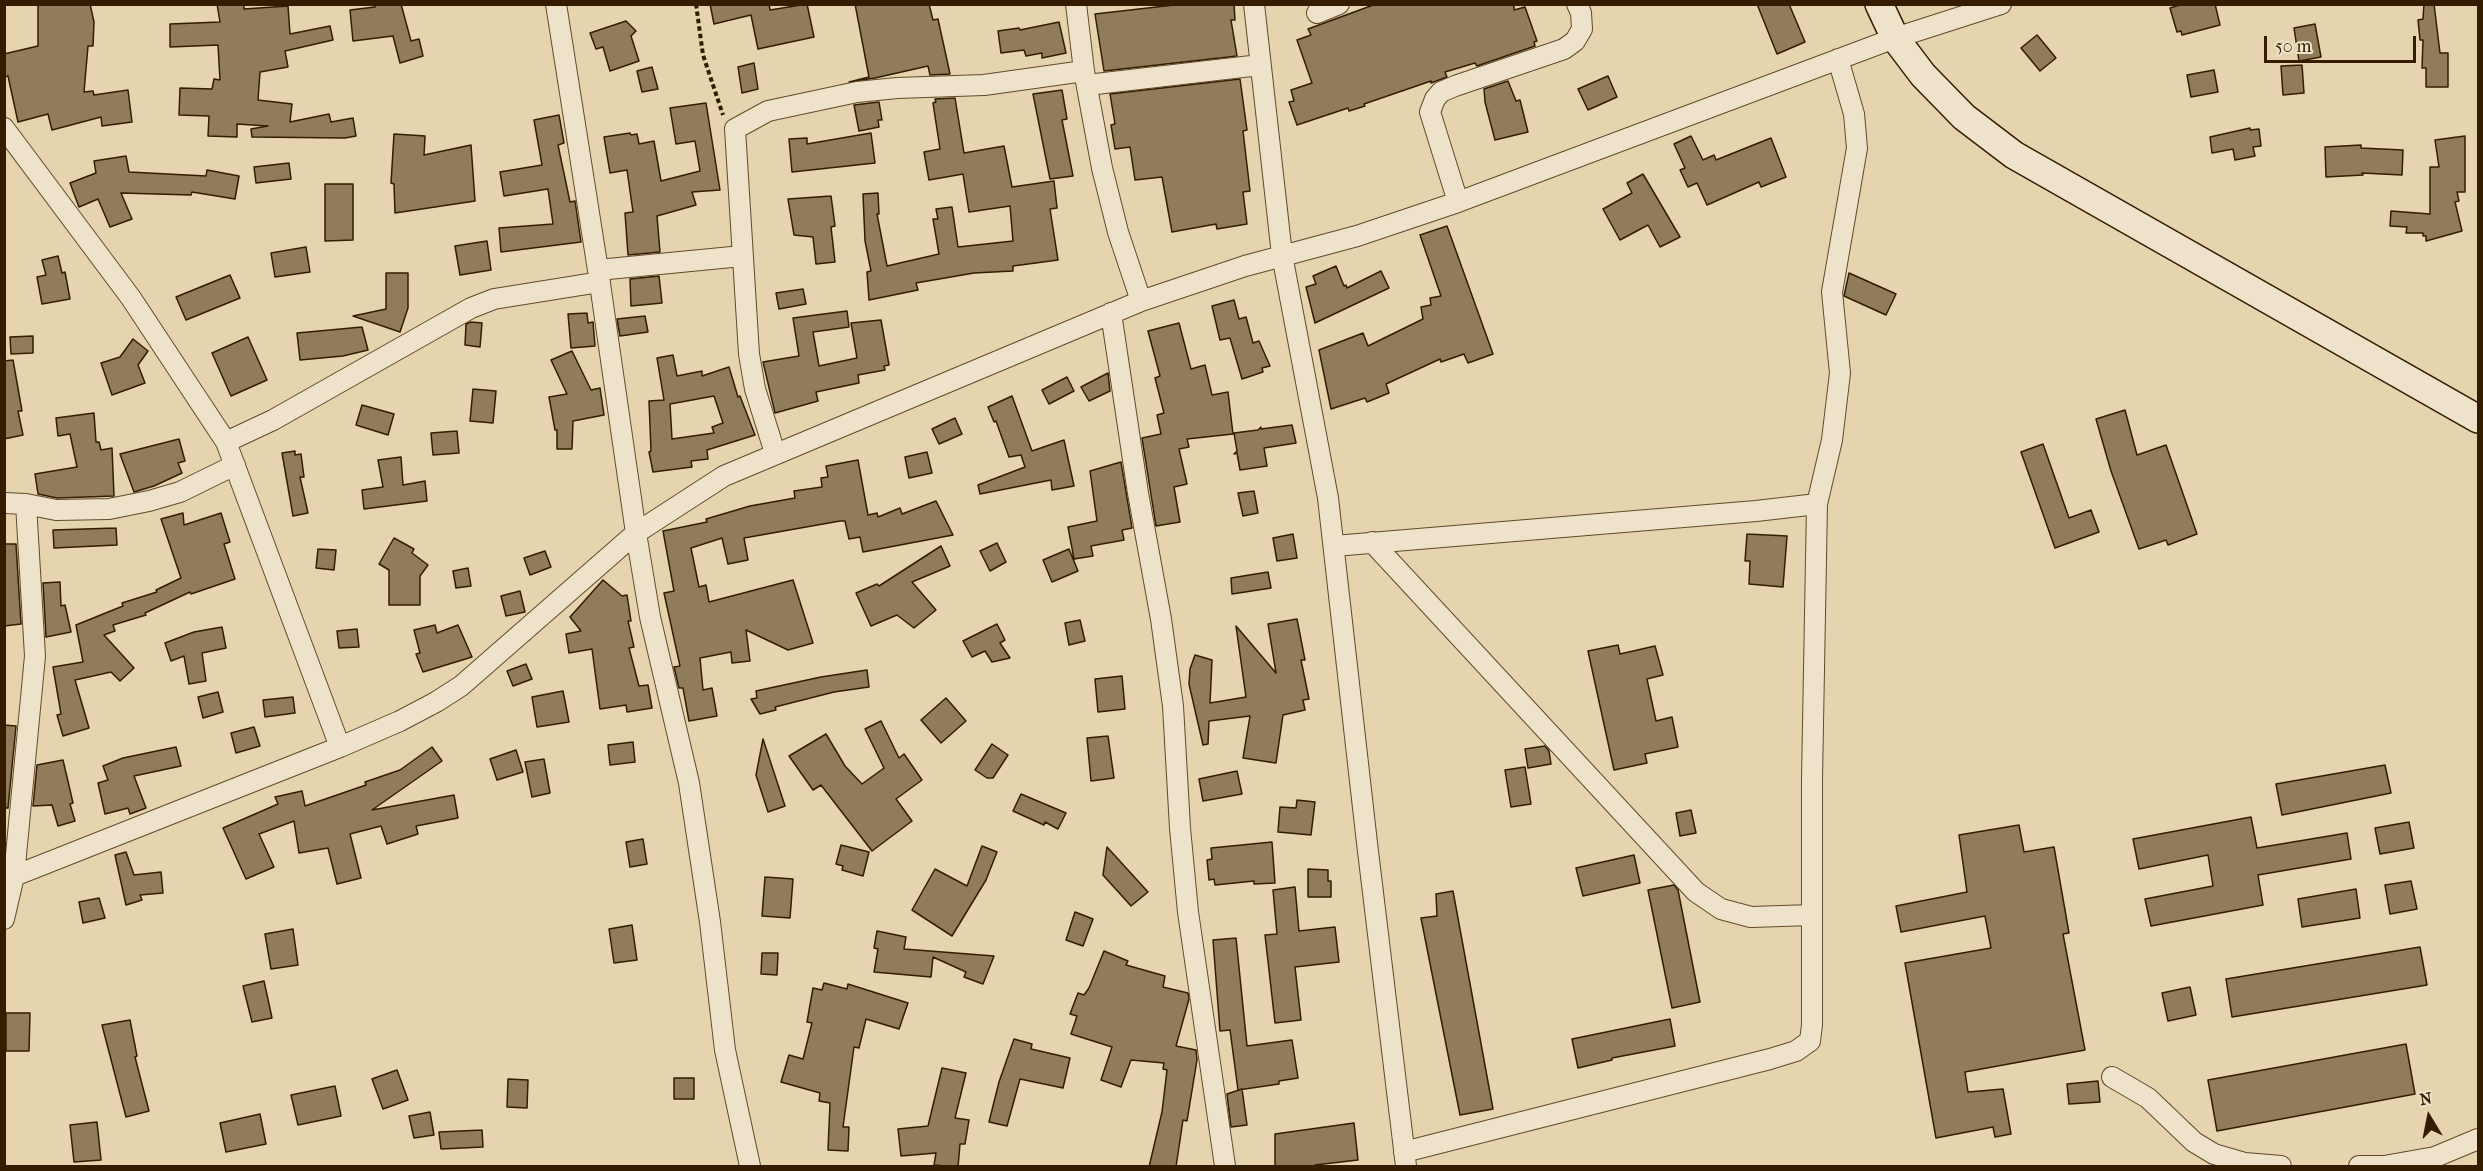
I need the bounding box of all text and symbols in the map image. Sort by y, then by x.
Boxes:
scale bar [2267,24,2418,62]
text: 50 m [2275,36,2311,57]
north arrow [2399,1087,2459,1147]
text: N [2418,1088,2433,1109]

